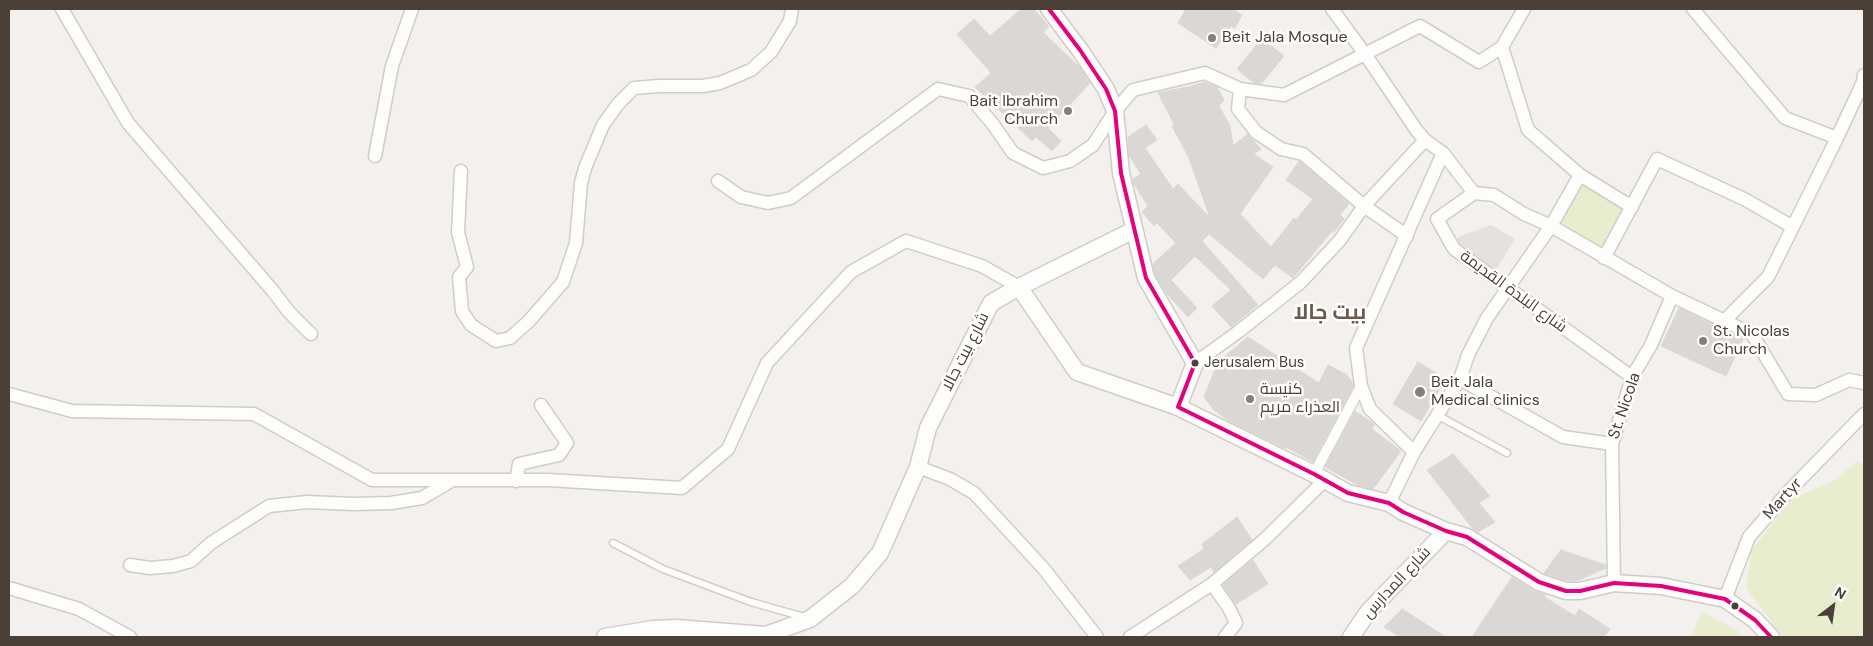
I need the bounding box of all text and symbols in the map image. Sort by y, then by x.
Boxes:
place label: Beit Jala Mosque [1222,28,1348,48]
marker: Beit Jala Mosque [1206,32,1218,44]
place label: Bait Ibrahim Church [970,92,1058,130]
marker: Bait Ibrahim Church [1062,105,1074,117]
street label: شارع البلدة القديمة [1456,247,1570,337]
district label: بيت جالا [1294,300,1366,326]
street label: شارع بيت جالا [938,310,994,394]
place label: St. Nicolas Church [1713,322,1790,360]
marker: St. Nicolas Church [1697,335,1709,347]
place label: Jerusalem Bus [1204,354,1304,372]
marker: Jerusalem Bus [1190,358,1200,368]
street label: St. Nicola [1605,370,1645,442]
place label: Beit Jala Medical clinics [1431,373,1540,411]
place label: كنيسة العذراء مريم [1260,380,1340,418]
marker: Beit Jala Medical clinics [1413,385,1427,399]
marker: كنيسة العذراء مريم [1244,393,1256,405]
street label: Martyr [1759,474,1807,524]
street label: شارع المدارس [1359,543,1435,623]
north arrow [1808,581,1858,631]
text: N [1832,583,1849,603]
unlabelled marker [1730,601,1740,611]

